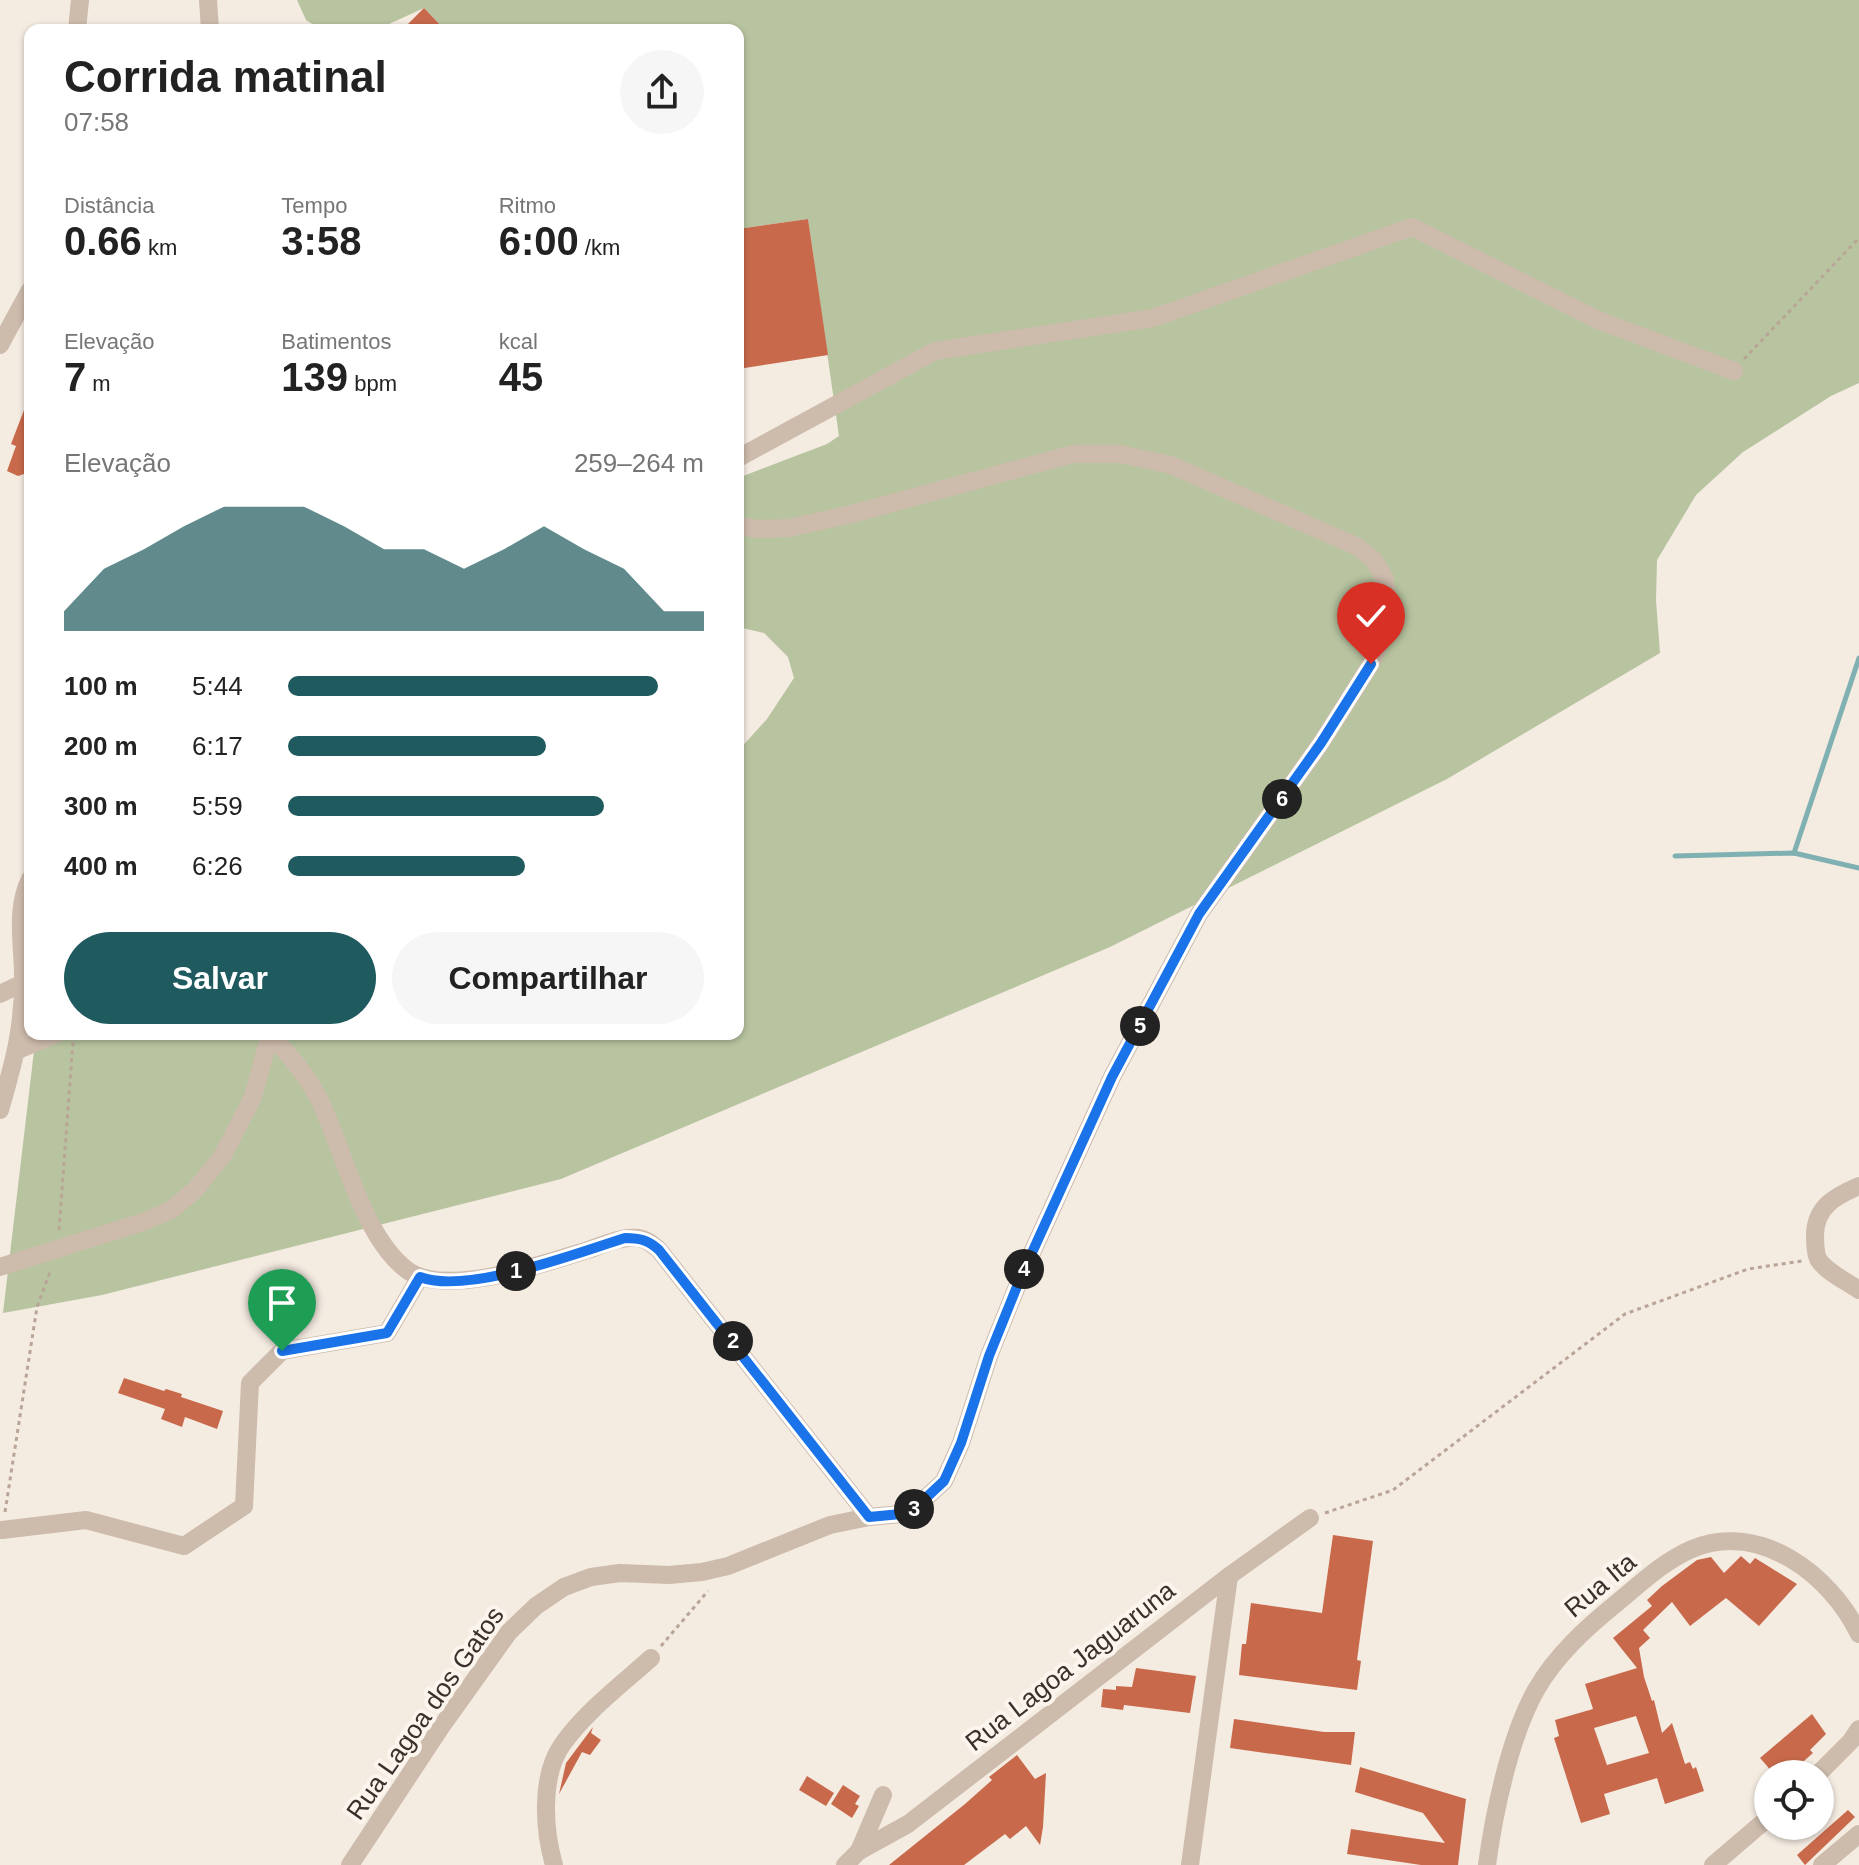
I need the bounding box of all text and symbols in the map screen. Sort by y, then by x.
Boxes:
button: share [620,50,704,134]
text: Corrida matinal [64,52,387,101]
text: 07:58 [64,107,129,137]
text: Distância [64,193,154,218]
text: Tempo [281,193,347,218]
text: Ritmo [499,193,556,218]
text: 0.66 [64,219,142,263]
text: 3:58 [281,219,361,263]
text: 6:00 [499,219,579,263]
text: km [142,235,177,260]
text: /km [579,235,620,260]
text: Elevação [64,329,155,354]
text: Batimentos [281,329,391,354]
text: kcal [499,329,538,354]
text: 7 [64,355,86,399]
text: 139 [281,355,348,399]
text: 45 [499,355,543,399]
text: m [86,371,111,396]
text: bpm [348,371,397,396]
text: Elevação [64,448,171,478]
text: 259–264 m [574,448,704,478]
pin [1337,582,1405,664]
icon: check [1349,594,1393,638]
text: 100 m [64,671,138,701]
text: 5:44 [192,671,243,701]
text: 200 m [64,731,138,761]
text: 6:17 [192,731,243,761]
pin: 6 [1262,779,1302,819]
text: 6 [1276,786,1288,811]
text: 300 m [64,791,138,821]
text: 5:59 [192,791,243,821]
text: 400 m [64,851,138,881]
text: 6:26 [192,851,243,881]
button: Salvar [64,932,376,1024]
button: Compartilhar [392,932,704,1024]
pin: 5 [1120,1006,1160,1046]
text: 5 [1134,1013,1146,1038]
pin: 4 [1004,1249,1044,1289]
pin: 1 [496,1251,536,1291]
text: 4 [1018,1256,1030,1281]
text: 1 [510,1258,522,1283]
pin [248,1269,316,1351]
icon: arrive [260,1281,304,1325]
pin: 2 [713,1321,753,1361]
text: 2 [727,1328,739,1353]
pin: 3 [894,1489,934,1529]
text: 3 [908,1496,920,1521]
street label: Rua Ita [1558,1546,1642,1623]
street label: Rua Lagoa Jaguaruna [959,1575,1181,1757]
street label: Rua Lagoa dos Gatos [340,1601,510,1825]
map controls [1754,1760,1834,1840]
button: locate [1754,1760,1834,1840]

